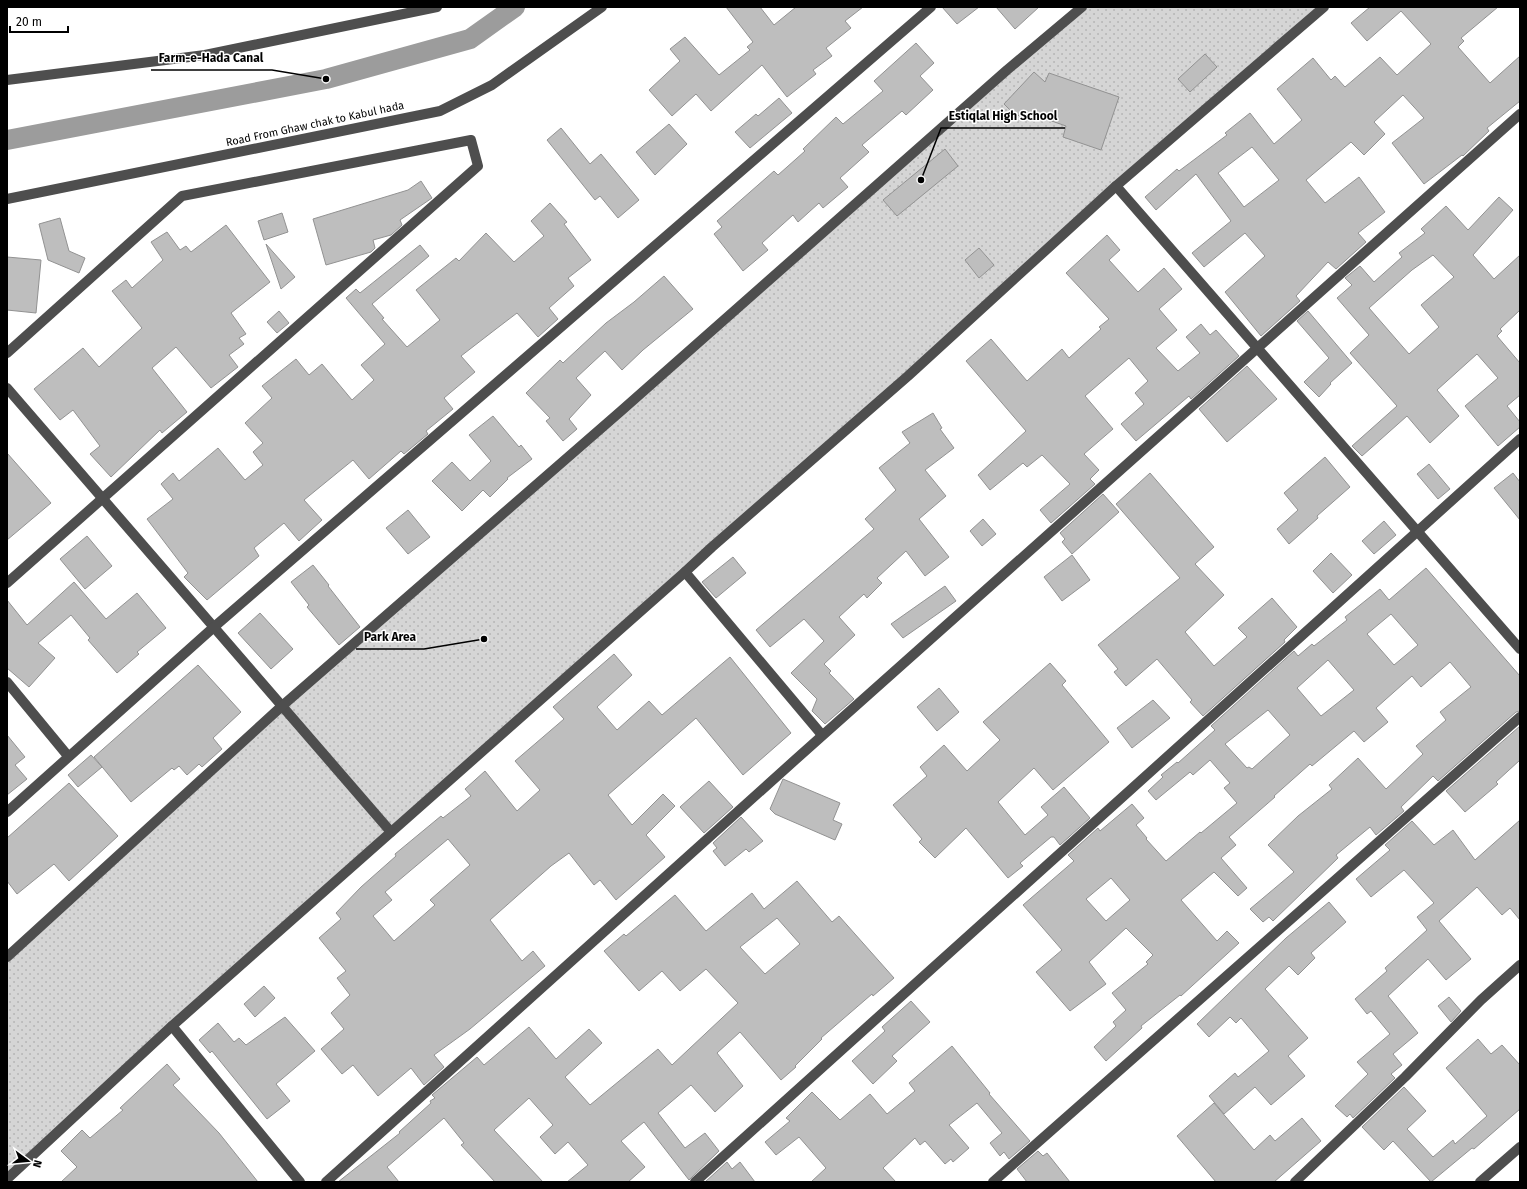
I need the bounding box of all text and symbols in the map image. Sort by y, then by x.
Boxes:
scale bar [10,8,68,34]
text: 20 m [16,15,42,29]
callout: Farm-e-Hada Canal [151,46,272,70]
text: Farm-e-Hada Canal [159,51,264,65]
street label: Road From Ghaw chak to Kabul hada [225,99,405,149]
callout: Estiqlal High School [941,104,1065,128]
text: Estiqlal High School [949,109,1058,123]
callout: Park Area [356,625,424,649]
text: Park Area [364,630,416,644]
north arrow [8,1141,48,1181]
text: N [30,1158,44,1169]

